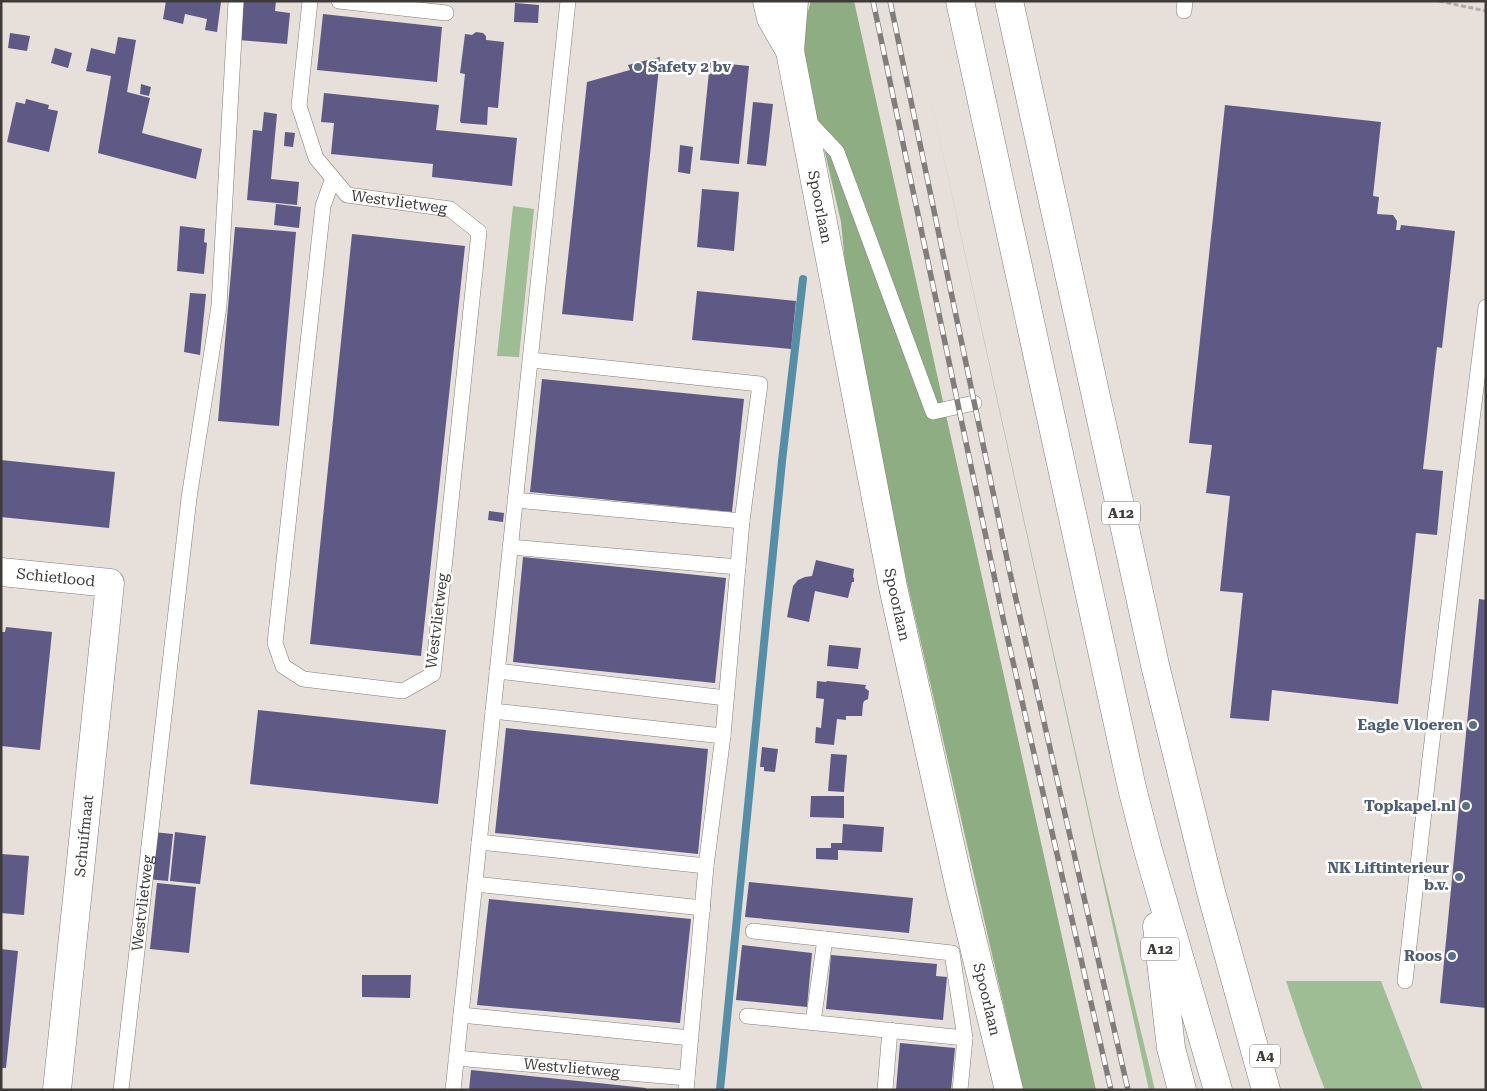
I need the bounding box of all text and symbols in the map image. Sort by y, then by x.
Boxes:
place label: Safety 2 bv [648,58,731,76]
marker: Safety 2 bv [632,61,644,73]
street label: Spoorlaan [804,169,836,245]
street label: Westvlietweg [350,187,449,218]
road number: A12 [1102,502,1140,524]
street label: Schietlood [16,565,96,590]
street label: Spoorlaan [881,567,914,643]
street label: Westvlietweg [422,572,452,670]
place label: Eagle Vloeren [1357,716,1463,734]
marker: Eagle Vloeren [1467,719,1479,731]
street label: Schuifmaat [71,794,97,878]
place label: Topkapel.nl [1364,797,1456,815]
marker: Topkapel.nl [1460,800,1472,812]
street label: Westvlietweg [128,854,157,952]
place label: NK Liftinterieur b.v. [1327,859,1449,894]
marker: NK Liftinterieur b.v. [1453,871,1465,883]
road number: A12 [1141,938,1179,961]
place label: Roos [1404,947,1442,965]
marker: Roos [1446,950,1458,962]
street label: Spoorlaan [969,961,1005,1038]
road number: A4 [1250,1044,1280,1068]
street label: Westvlietweg [523,1055,621,1081]

